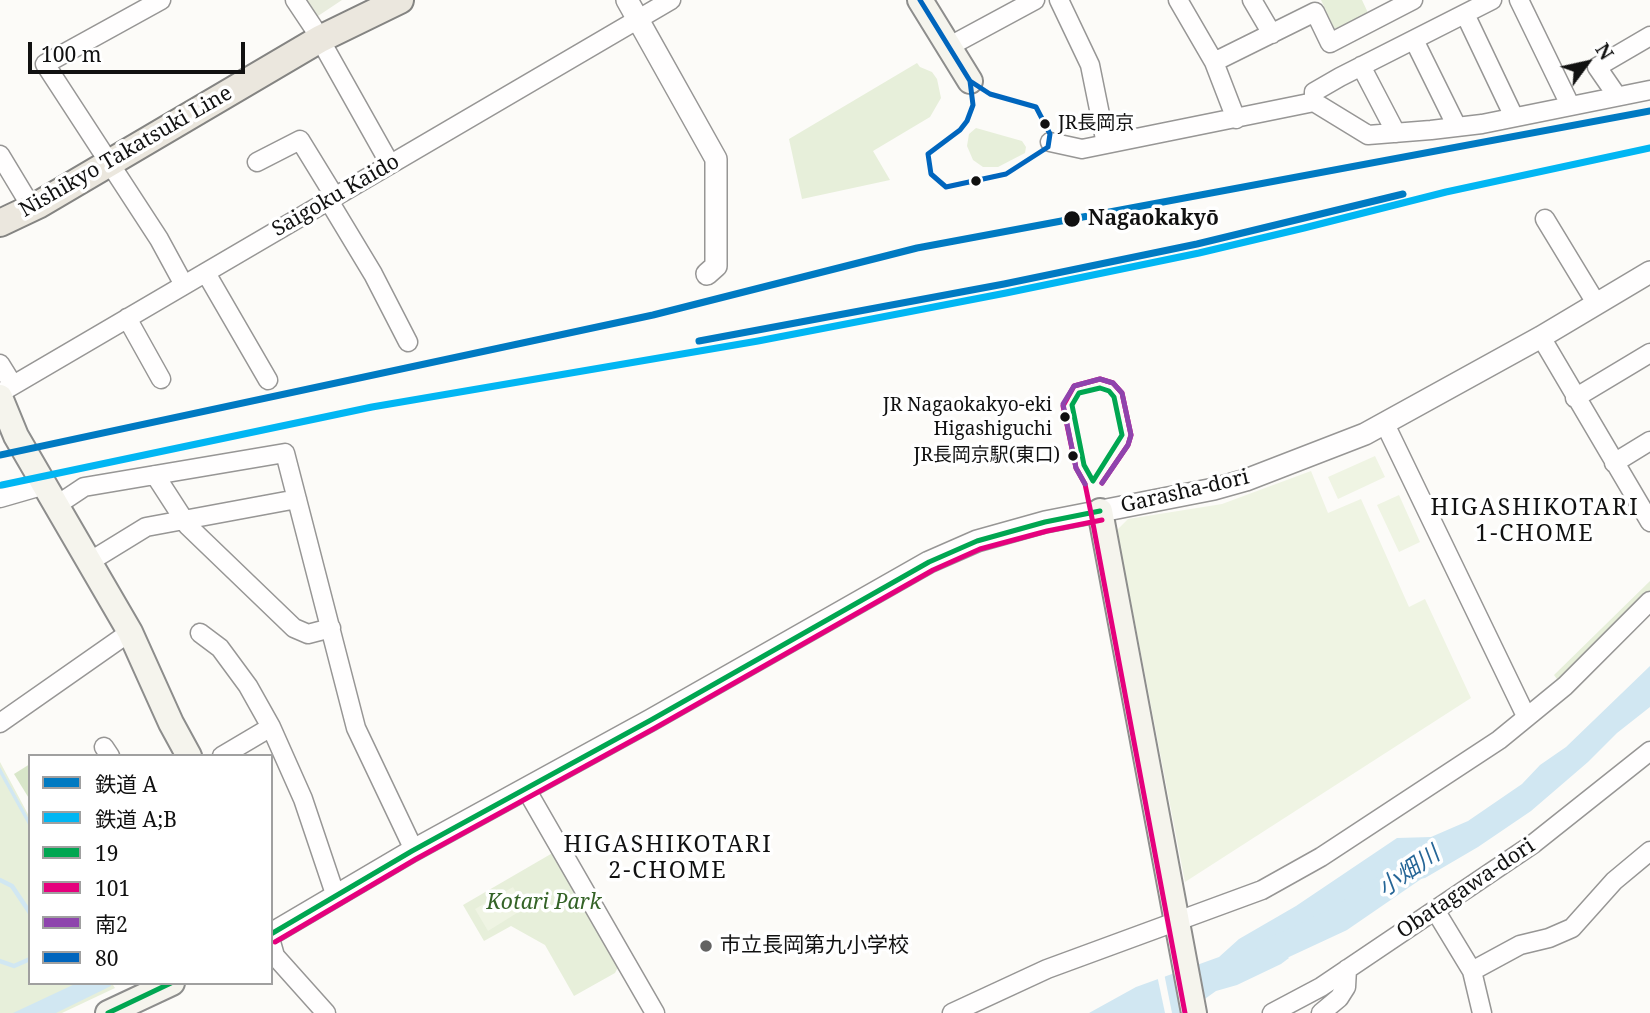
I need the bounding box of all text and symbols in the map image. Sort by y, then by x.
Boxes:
scale bar [32,28,248,72]
north arrow [1552,28,1622,98]
text: N [1590,38,1620,65]
text: 100 m [41,40,102,68]
street label: Nishikyo Takatsuki Line [15,81,237,223]
place label: JR長岡京 [1058,113,1134,135]
marker: JR長岡京 [1038,117,1052,131]
street label: Saigoku Kaido [268,149,404,243]
unlabelled marker [969,174,983,188]
place label: Nagaokakyō [1088,206,1219,232]
marker: Nagaokakyō [1062,209,1082,229]
place label: JR Nagaokakyo-eki Higashiguchi [883,395,1052,439]
marker: JR Nagaokakyo-eki Higashiguchi [1058,410,1072,424]
place label: JR長岡京駅(東口) [914,445,1060,467]
marker: JR長岡京駅(東口) [1066,449,1080,463]
street label: Garasha-dori [1118,465,1252,519]
district label: HIGASHIKOTARI 1-CHOME [1432,494,1638,548]
legend [28,754,273,985]
text: 鉄道 A [95,770,157,798]
text: 鉄道 A;B [95,805,177,833]
district label: HIGASHIKOTARI 2-CHOME [565,831,771,885]
street label: Obatagawa-dori [1392,834,1540,944]
text: 19 [95,839,118,867]
water label: 小畑川 [1373,841,1445,903]
text: 101 [95,874,130,902]
park label: Kotari Park [487,890,601,916]
text: 南2 [95,910,128,938]
place label: 市立長岡第九小学校 [720,933,909,959]
marker: 市立長岡第九小学校 [698,938,714,954]
text: 80 [95,944,118,972]

